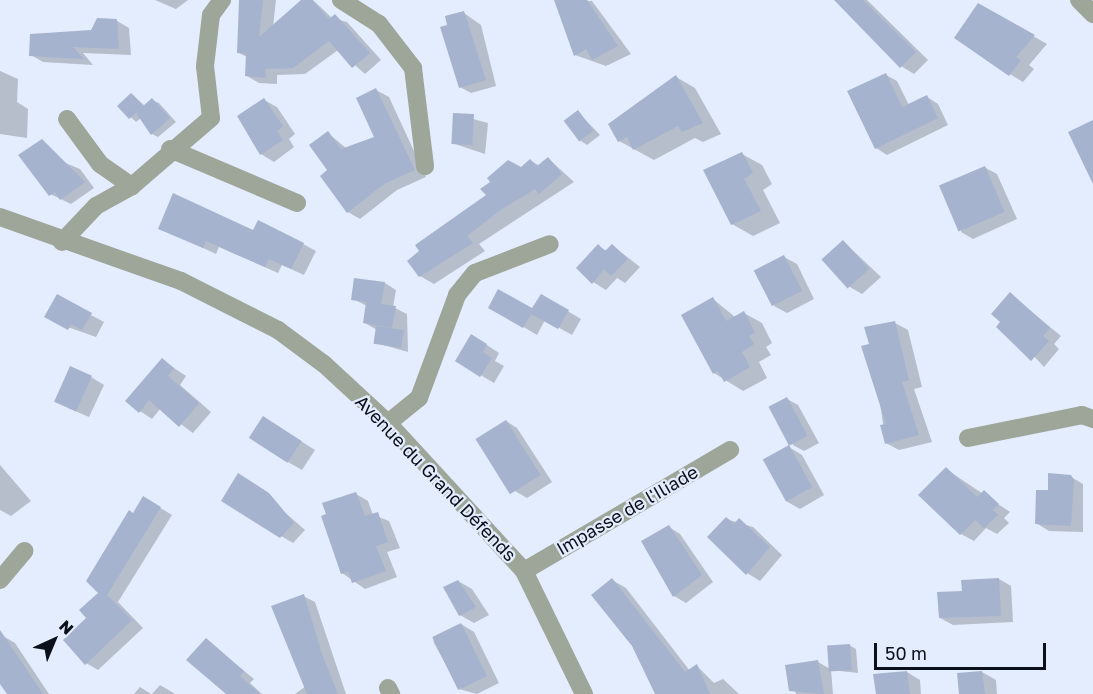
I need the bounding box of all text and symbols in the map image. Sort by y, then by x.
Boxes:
street label: Avenue du Grand Défends [351,391,521,565]
street label: Impasse de l'Iliade [552,461,702,559]
north arrow [24,610,84,670]
text: N [55,616,78,638]
scale bar [877,631,1050,669]
text: 50 m [885,642,927,664]

